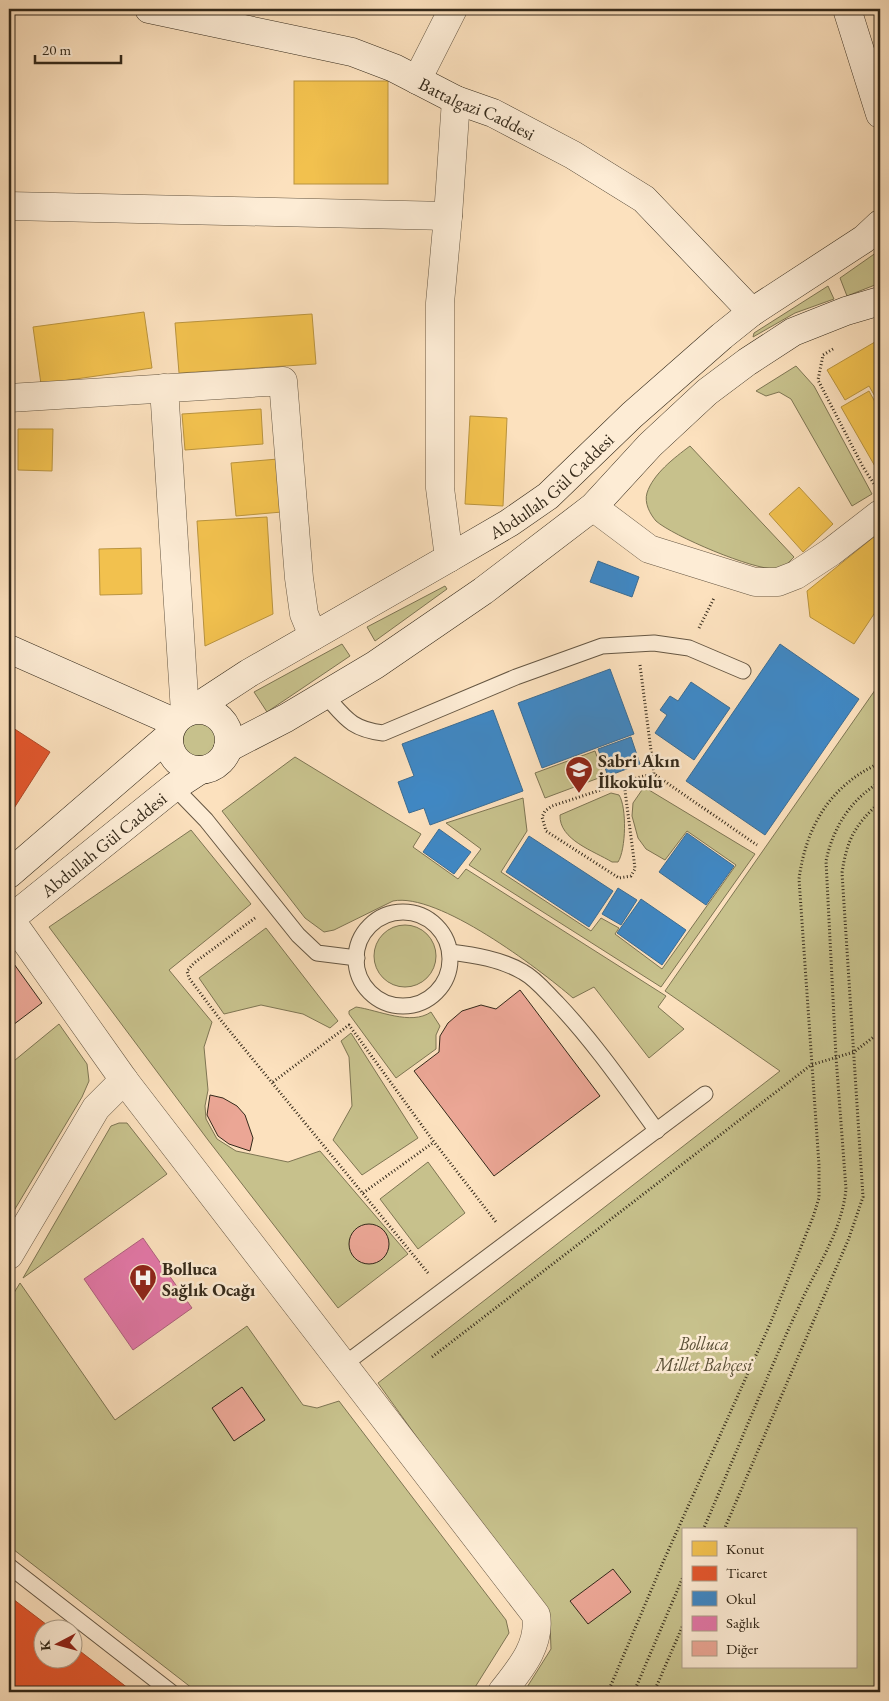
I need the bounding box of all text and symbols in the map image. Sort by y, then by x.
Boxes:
scale bar [35,32,121,64]
text: 20 m [42,40,71,59]
street label: Battalgazi Caddesi [415,71,540,145]
street label: Abdullah Gül Caddesi [484,427,618,544]
place label: Sabri Akın İlkokulu [598,749,680,793]
school or university icon: Sabri Akın İlkokulu [564,755,594,794]
street label: Abdullah Gül Caddesi [35,786,171,902]
place label: Bolluca Sağlık Ocağı [162,1257,256,1301]
hospital icon: Bolluca Sağlık Ocağı [128,1263,158,1302]
park label: Bolluca Millet Bahçesi [654,1332,753,1377]
legend [682,1528,856,1668]
text: Konut [726,1539,764,1558]
text: Ticaret [726,1563,767,1582]
text: Okul [726,1589,756,1608]
text: Sağlık [726,1613,761,1632]
north arrow [32,1618,82,1668]
text: K [36,1639,55,1652]
text: Diğer [726,1639,758,1658]

